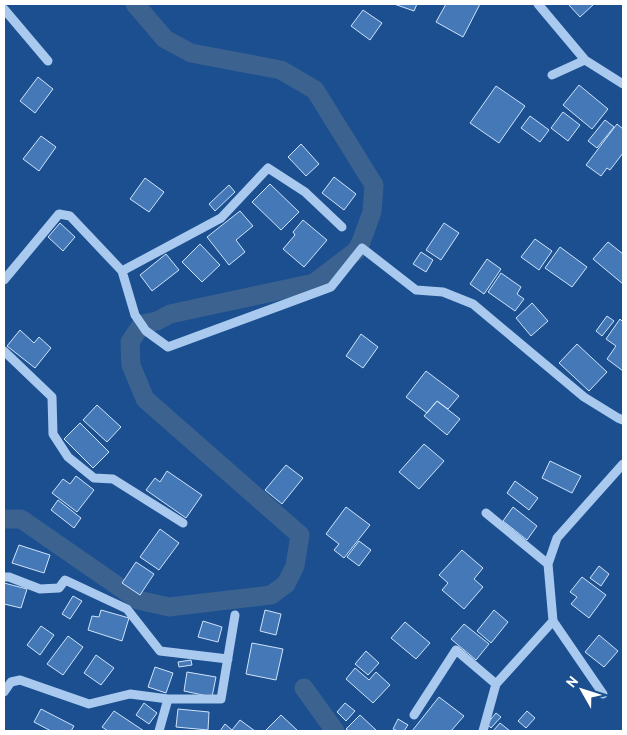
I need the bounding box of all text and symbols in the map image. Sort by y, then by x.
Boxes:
north arrow [557,665,607,715]
text: N [562,673,582,691]

